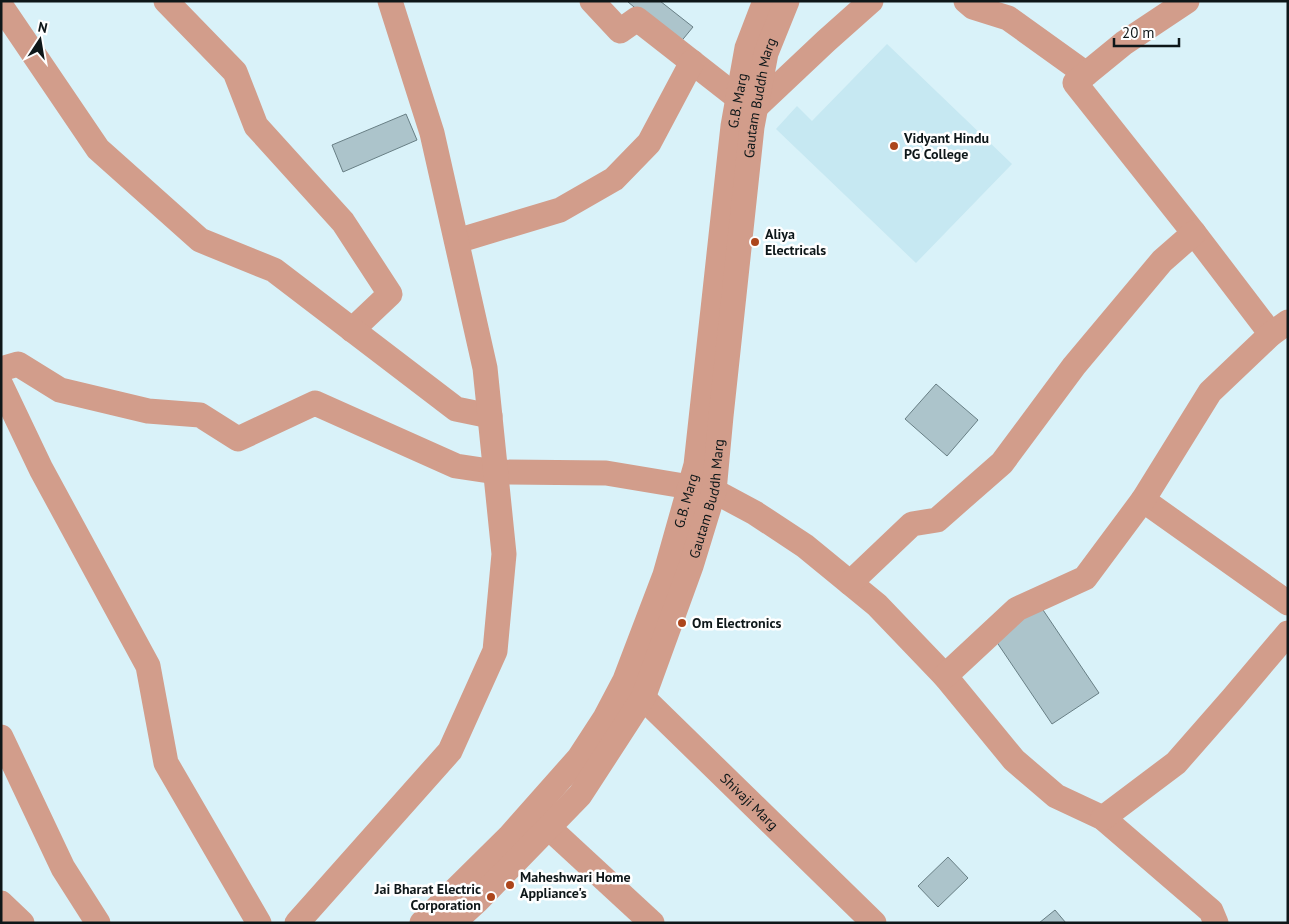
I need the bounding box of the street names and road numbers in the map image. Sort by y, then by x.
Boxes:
street label: Gautam Buddh Marg [740,35,780,159]
street label: G.B. Marg [724,72,751,130]
street label: Gautam Buddh Marg [685,438,728,561]
street label: G.B. Marg [670,472,702,530]
street label: Shivaji Marg [717,769,782,834]

